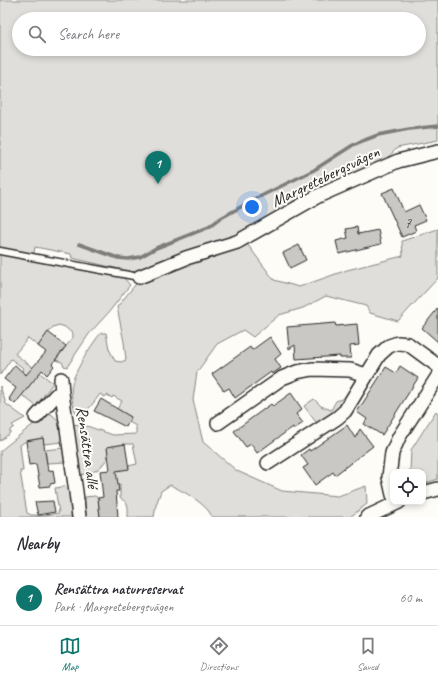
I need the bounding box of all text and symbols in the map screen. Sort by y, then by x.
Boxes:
search box [12,12,426,56]
icon: search [26,23,48,45]
text: Search here [58,25,119,44]
street label: Margretebergsvägen [268,141,383,212]
pin: 1 [145,151,171,184]
your location [242,197,262,217]
house number: 7 [405,214,413,233]
street label: Rensättra allé [71,405,104,492]
map controls [390,469,426,505]
button: locate [390,469,426,505]
text: Nearby [16,533,59,554]
text: Rensättra naturreservat [54,580,183,599]
text: 1 [26,590,32,606]
text: 60 m [400,590,422,606]
text: Park · Margretebergsvägen [54,599,173,615]
tab: Map [59,635,81,673]
tab: Directions [200,635,238,673]
tab: Saved [357,635,379,673]

